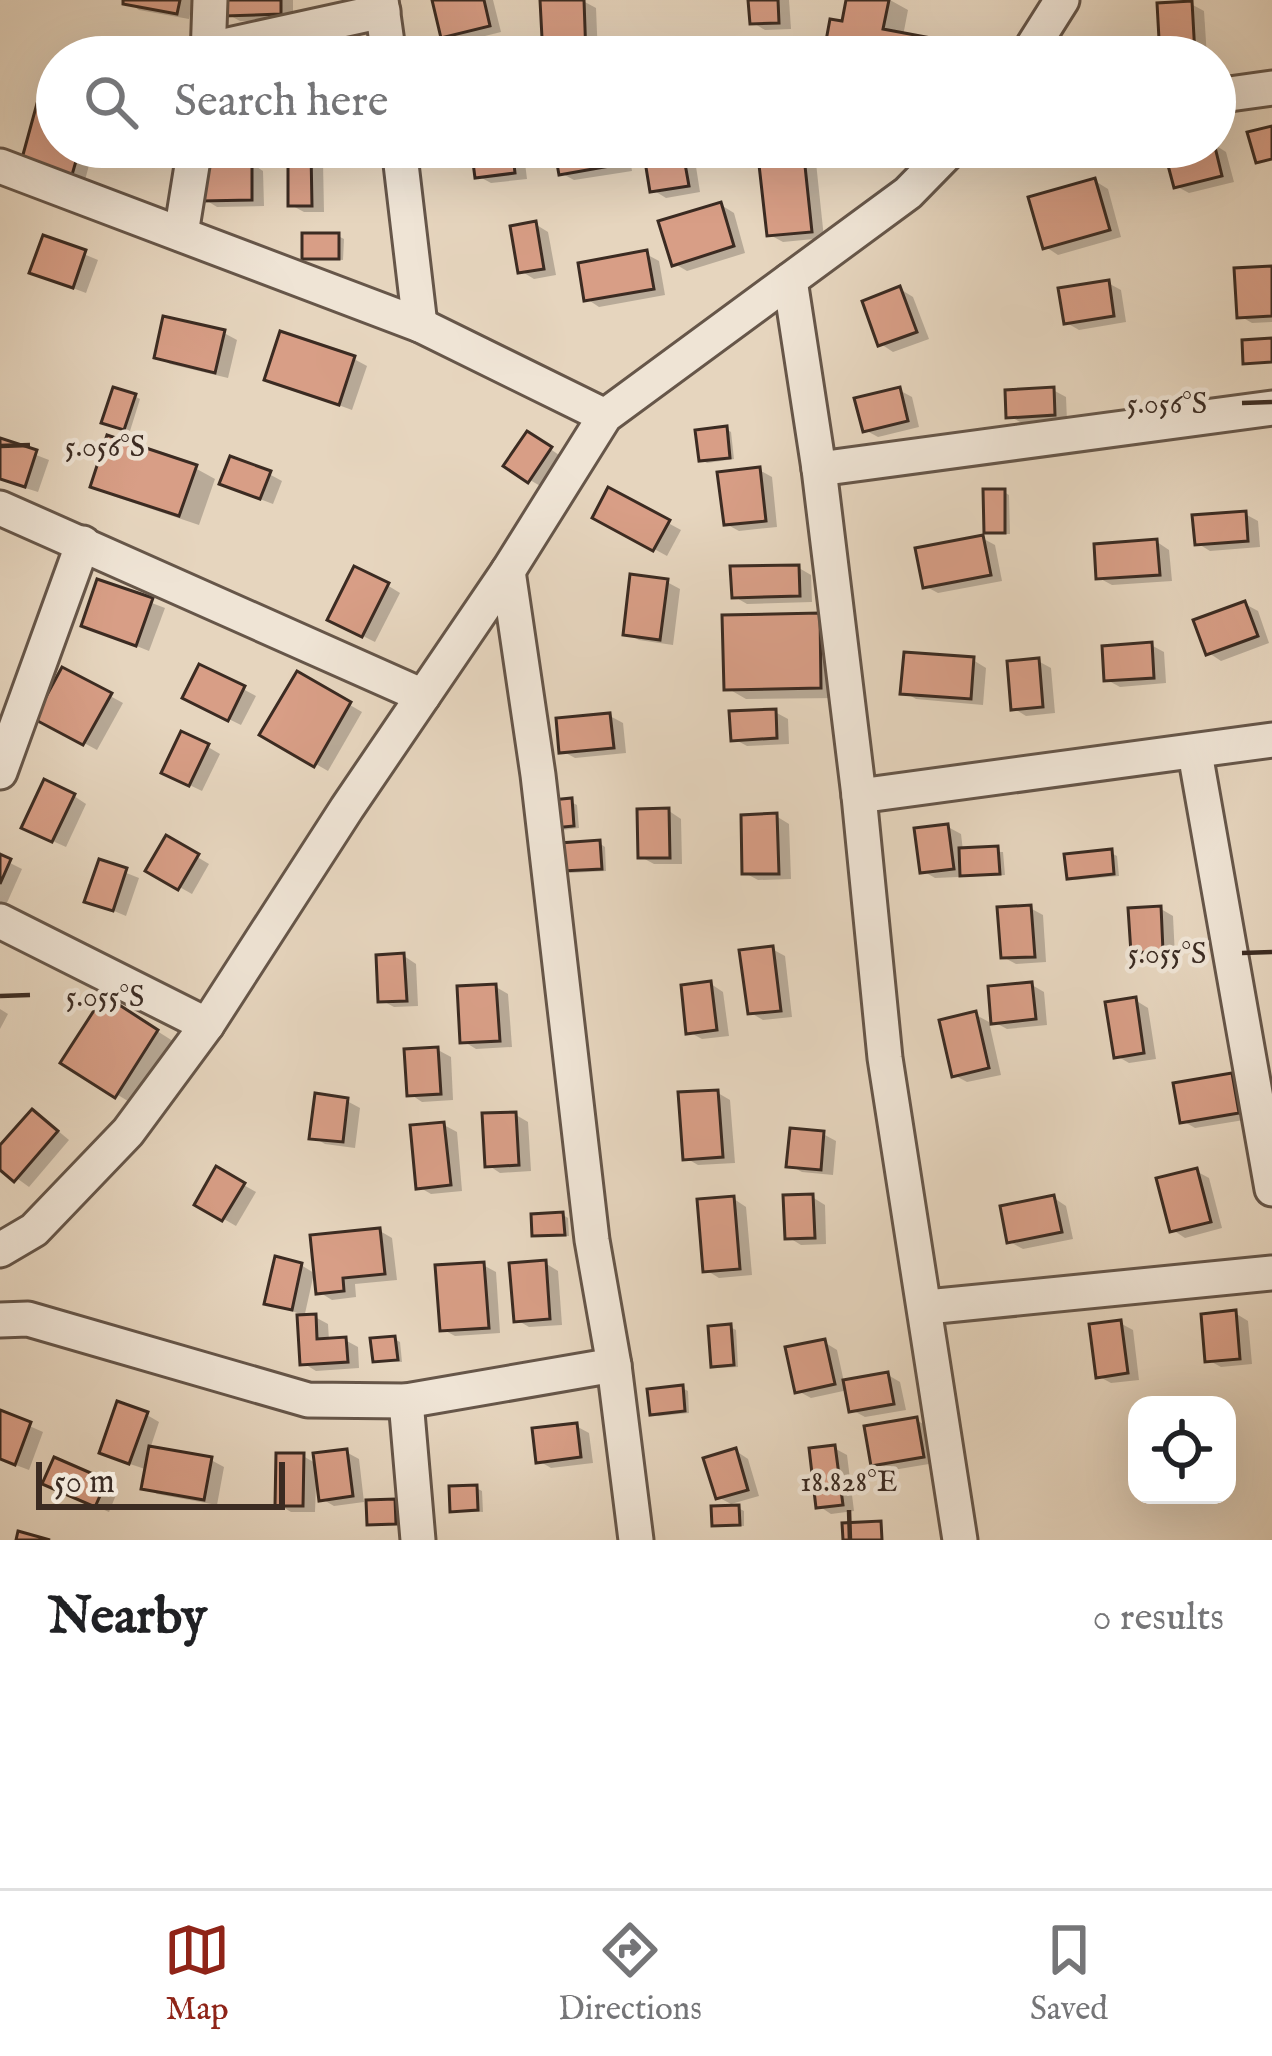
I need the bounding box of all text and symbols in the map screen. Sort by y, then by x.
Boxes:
search box [36,36,1236,168]
icon: search [78,69,144,135]
text: Search here [174,74,388,131]
text: 5.056°S [1127,386,1207,424]
text: 5.056°S [65,429,145,467]
text: 5.055°S [1128,936,1206,974]
text: 5.055°S [66,979,144,1017]
map controls [1128,1396,1236,1504]
button: locate [1128,1396,1236,1504]
scale bar [36,1456,285,1509]
text: 50 m [54,1462,115,1504]
text: 18.828°E [800,1464,898,1502]
text: Nearby [48,1586,207,1651]
text: 0 results [1092,1594,1224,1643]
tab: Map [164,1917,230,2031]
tab: Directions [558,1917,702,2031]
tab: Saved [1030,1917,1108,2031]

